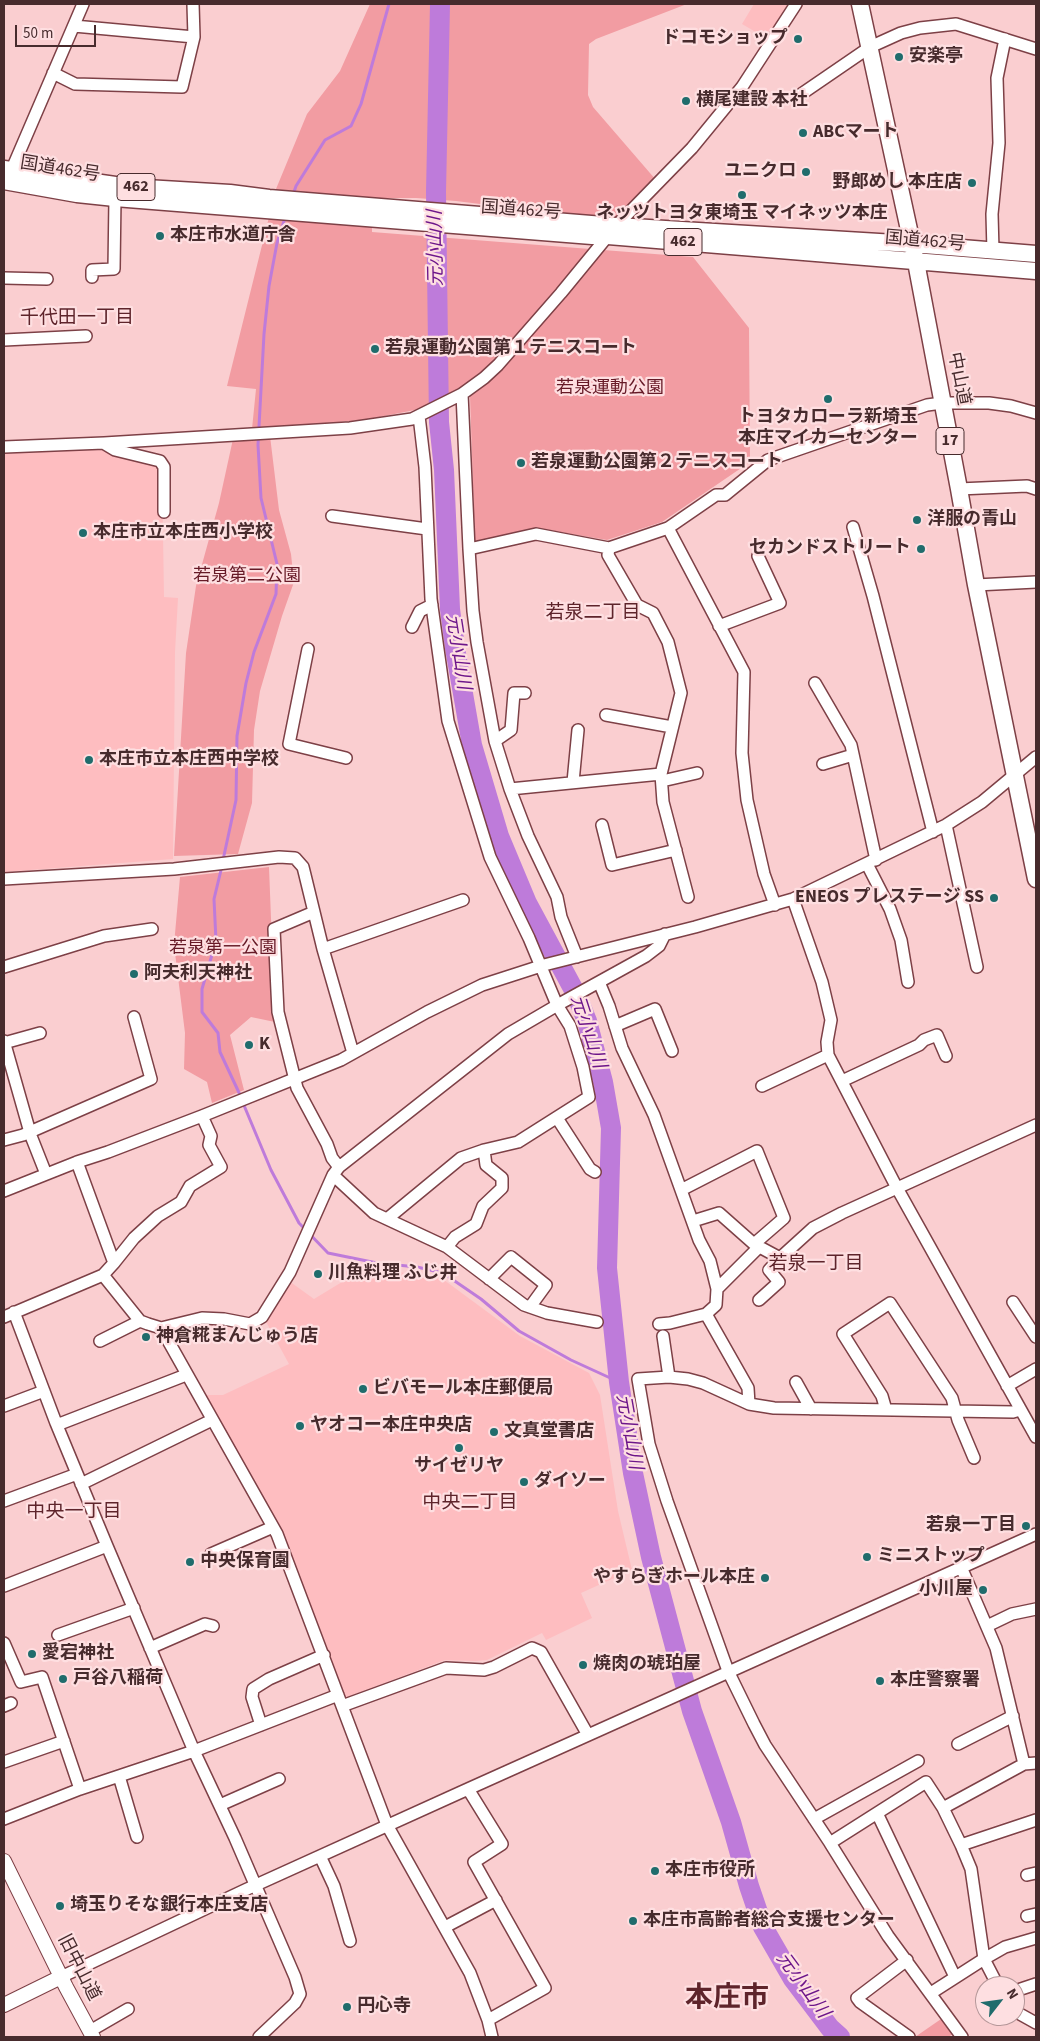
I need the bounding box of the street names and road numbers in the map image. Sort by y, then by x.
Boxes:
street label: 国道462号 [18,153,102,187]
road number: 462 [117,173,155,200]
street label: 国道462号 [480,197,562,225]
road number: 462 [664,228,702,256]
street label: 国道462号 [884,228,966,256]
street label: 中山道 [942,350,974,408]
road number: 17 [936,428,964,454]
street label: 旧中山道 [52,1931,104,2005]

